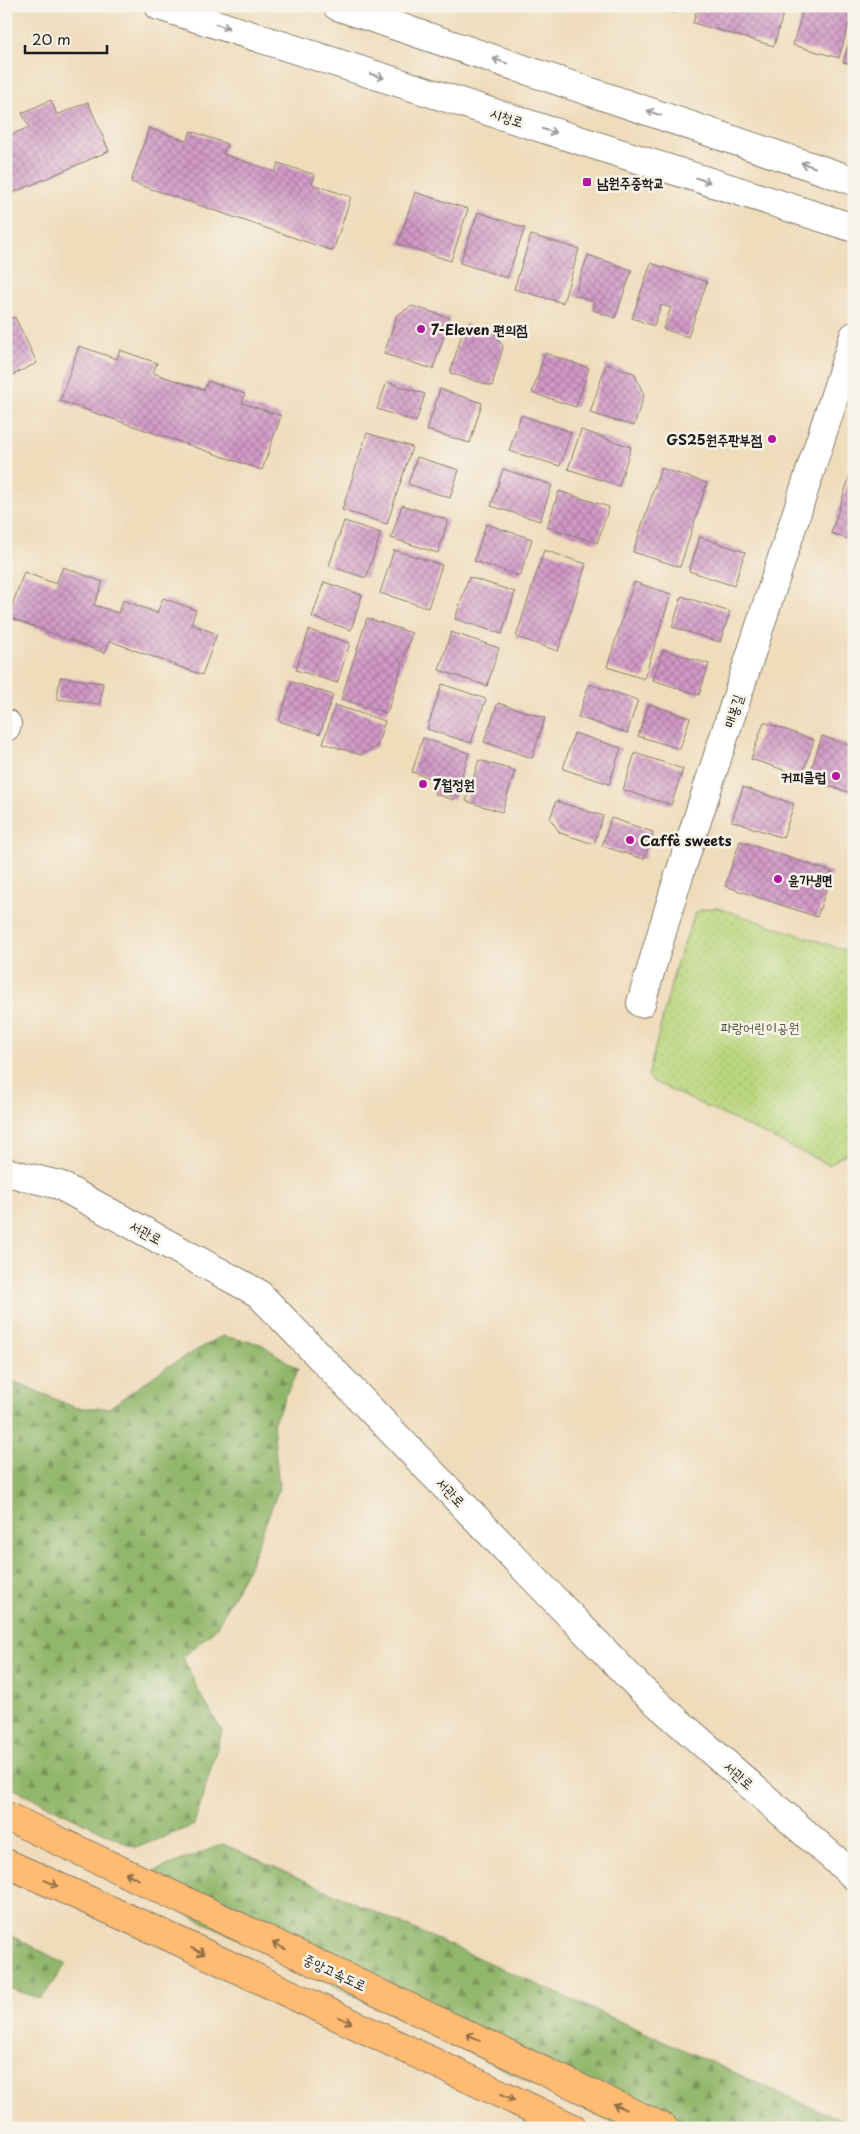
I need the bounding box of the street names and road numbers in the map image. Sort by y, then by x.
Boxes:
street label: 시청로 [488,102,526,132]
street label: 매봉길 [718,691,748,730]
street label: 서관로 [126,1215,166,1249]
street label: 서관로 [432,1473,470,1511]
street label: 서관로 [719,1756,759,1794]
street label: 중앙고속도로 [300,1948,370,1996]

